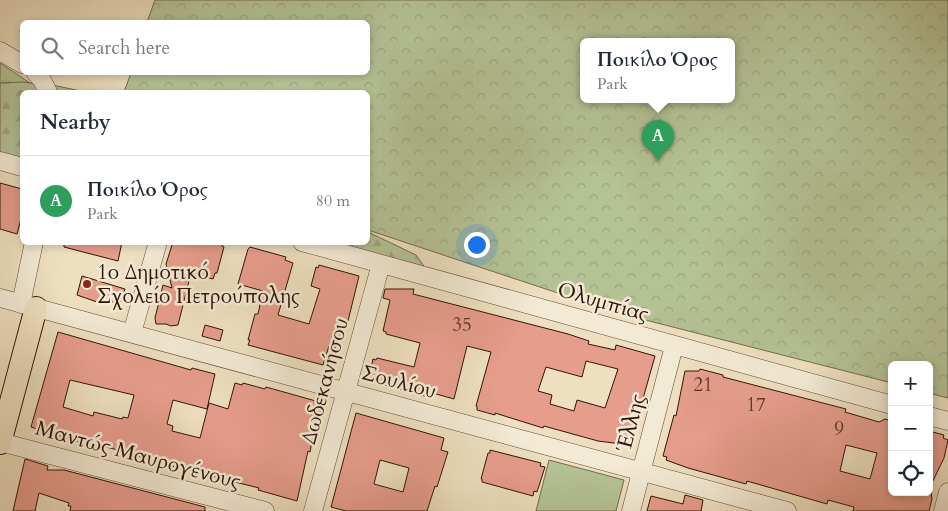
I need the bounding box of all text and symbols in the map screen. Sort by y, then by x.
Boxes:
search box [20,20,370,75]
icon: search [38,34,66,62]
text: Search here [78,35,170,61]
popup [580,38,735,103]
text: Ποικίλο Όρος [597,47,718,73]
text: Park [597,73,628,95]
text: Nearby [40,108,111,137]
pin: A [642,120,674,161]
text: Ποικίλο Όρος [87,177,208,203]
text: A [50,190,62,212]
text: 80 m [316,190,350,212]
text: Park [87,203,118,225]
your location [464,232,490,258]
place label: 1ο Δημοτικό Σχολείο Πετρούπολης [97,258,300,311]
street label: Ολυμπίας [554,275,652,329]
marker: 1ο Δημοτικό Σχολείο Πετρούπολης [81,278,93,290]
house number: 35 [452,312,472,338]
street label: Δωδεκανήσου [294,315,356,447]
street label: Σουλίου [359,358,439,406]
map controls [888,361,933,496]
button: + [888,361,933,406]
house number: 21 [693,372,713,398]
street label: Έλλης [609,391,653,456]
house number: 17 [746,392,766,418]
button: − [888,406,933,451]
street label: Μαντώς Μαυρογένους [32,414,244,496]
house number: 9 [834,416,844,442]
button: locate [888,451,933,496]

